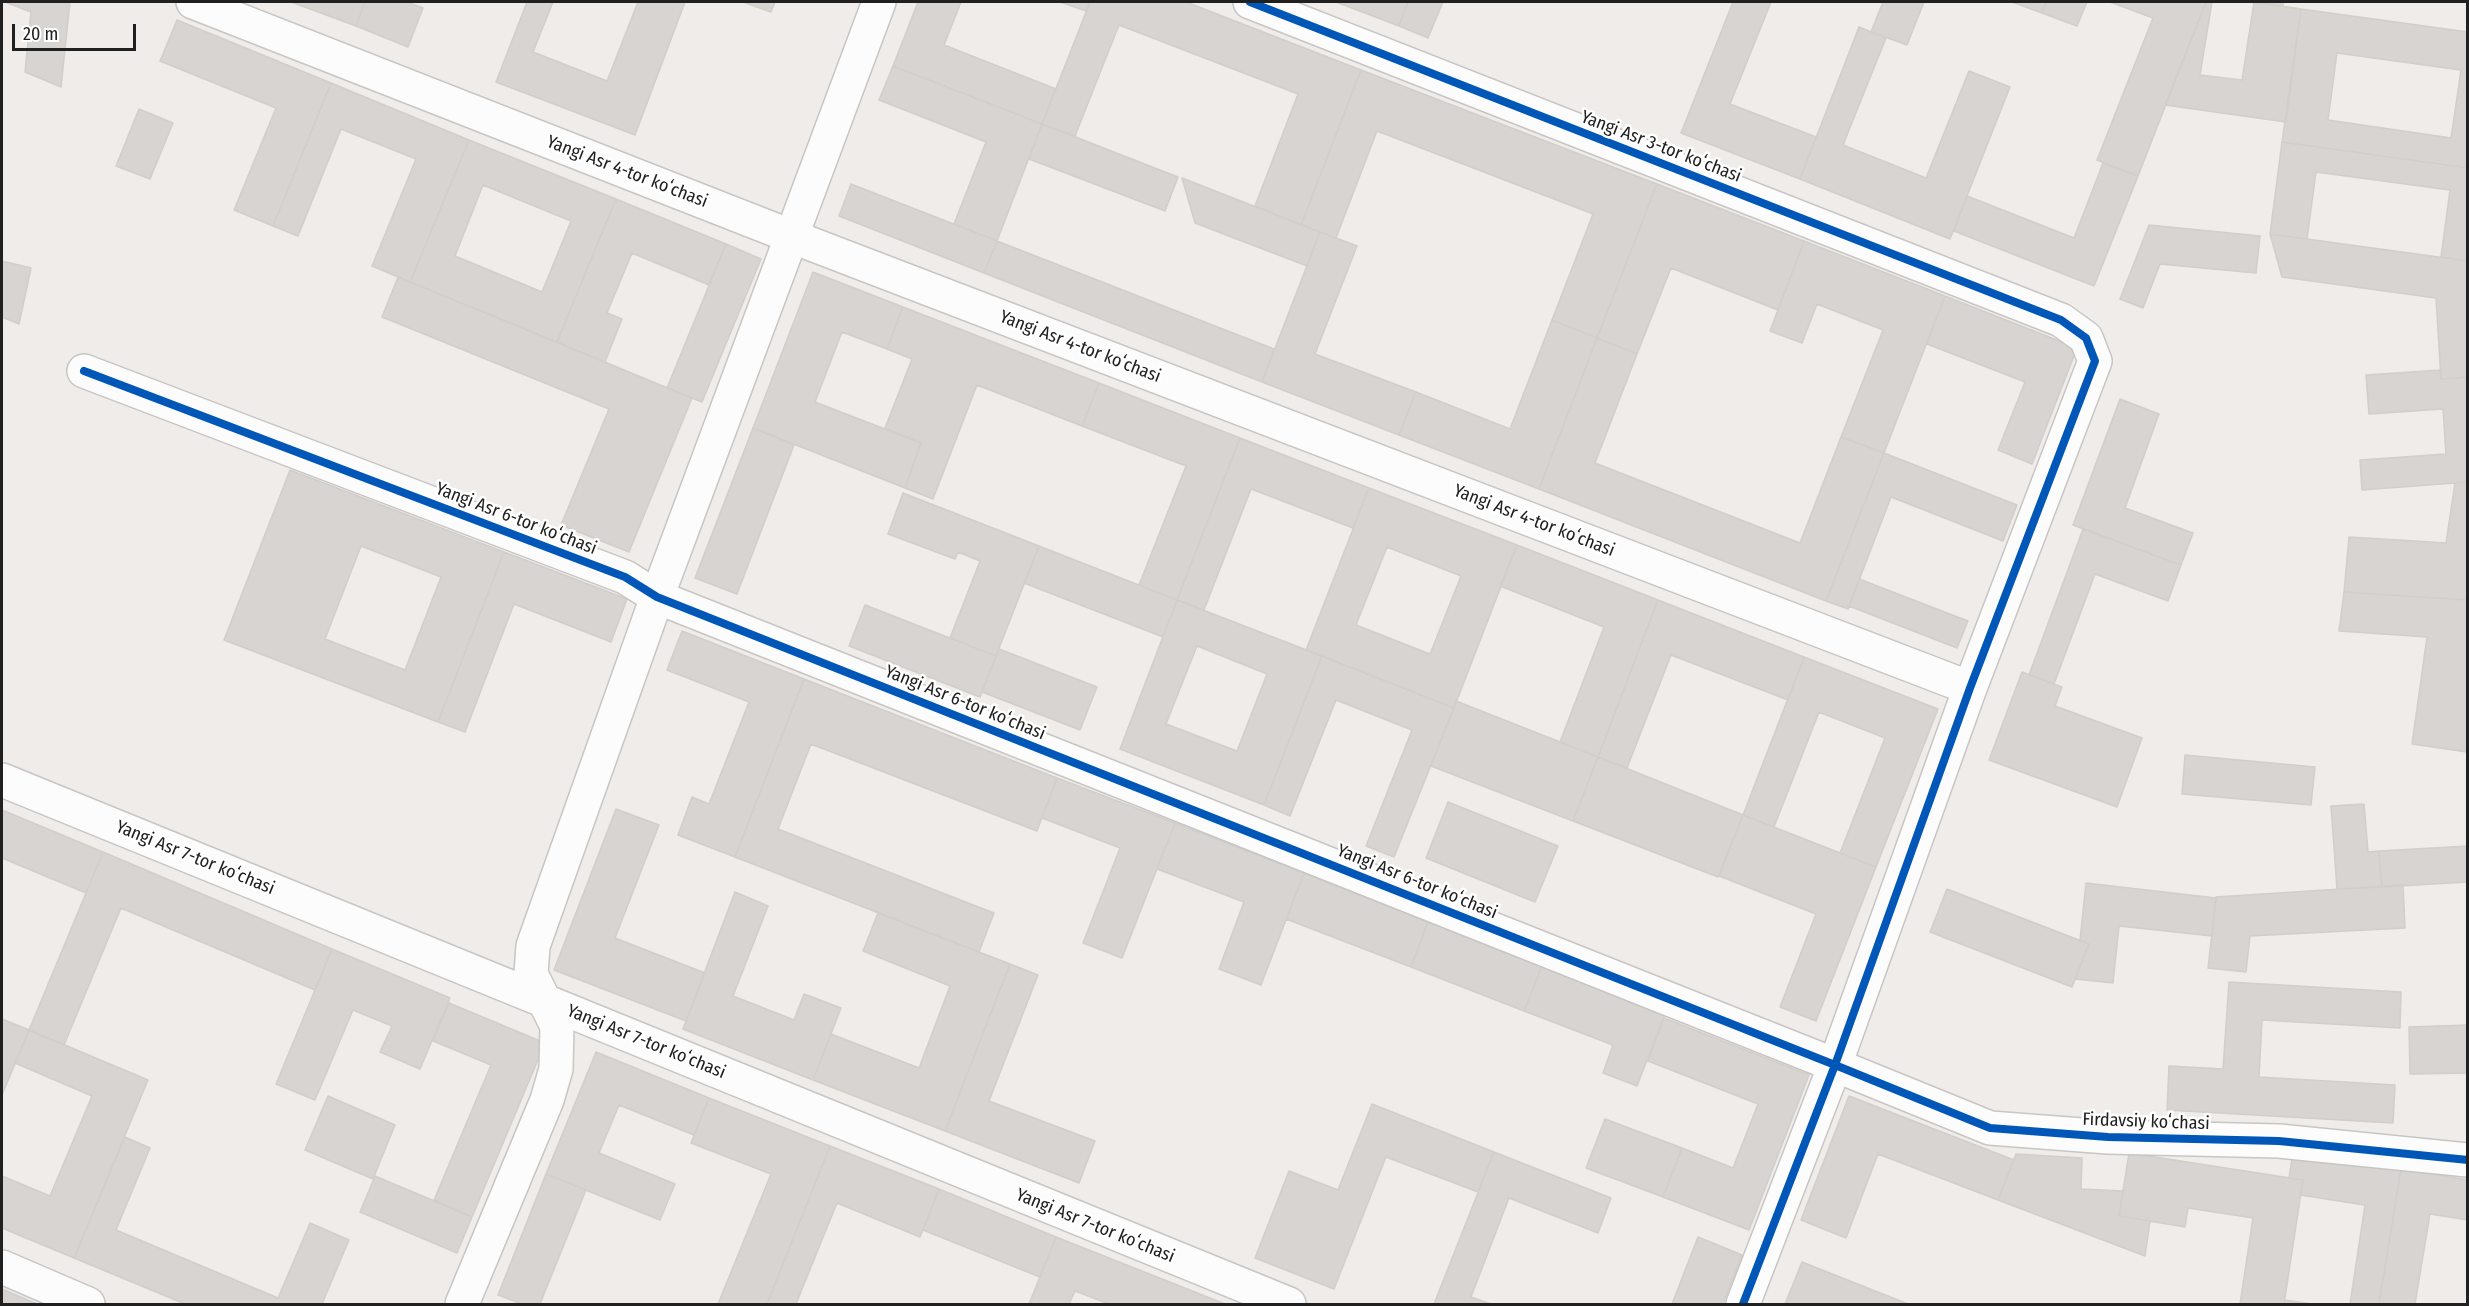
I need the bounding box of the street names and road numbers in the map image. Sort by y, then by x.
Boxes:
street label: Yangi Asr 3-tor koʻchasi [1578,106,1744,188]
street label: Yangi Asr 4-tor koʻchasi [543,131,711,213]
street label: Yangi Asr 4-tor koʻchasi [996,306,1164,388]
street label: Yangi Asr 6-tor koʻchasi [432,478,600,560]
street label: Yangi Asr 4-tor koʻchasi [1450,480,1618,562]
street label: Yangi Asr 6-tor koʻchasi [882,661,1048,745]
street label: Yangi Asr 7-tor koʻchasi [112,816,278,900]
street label: Yangi Asr 6-tor koʻchasi [1334,840,1500,924]
street label: Yangi Asr 7-tor koʻchasi [563,1000,729,1084]
street label: Firdavsiy koʻchasi [2082,1109,2210,1135]
street label: Yangi Asr 7-tor koʻchasi [1012,1184,1178,1268]

